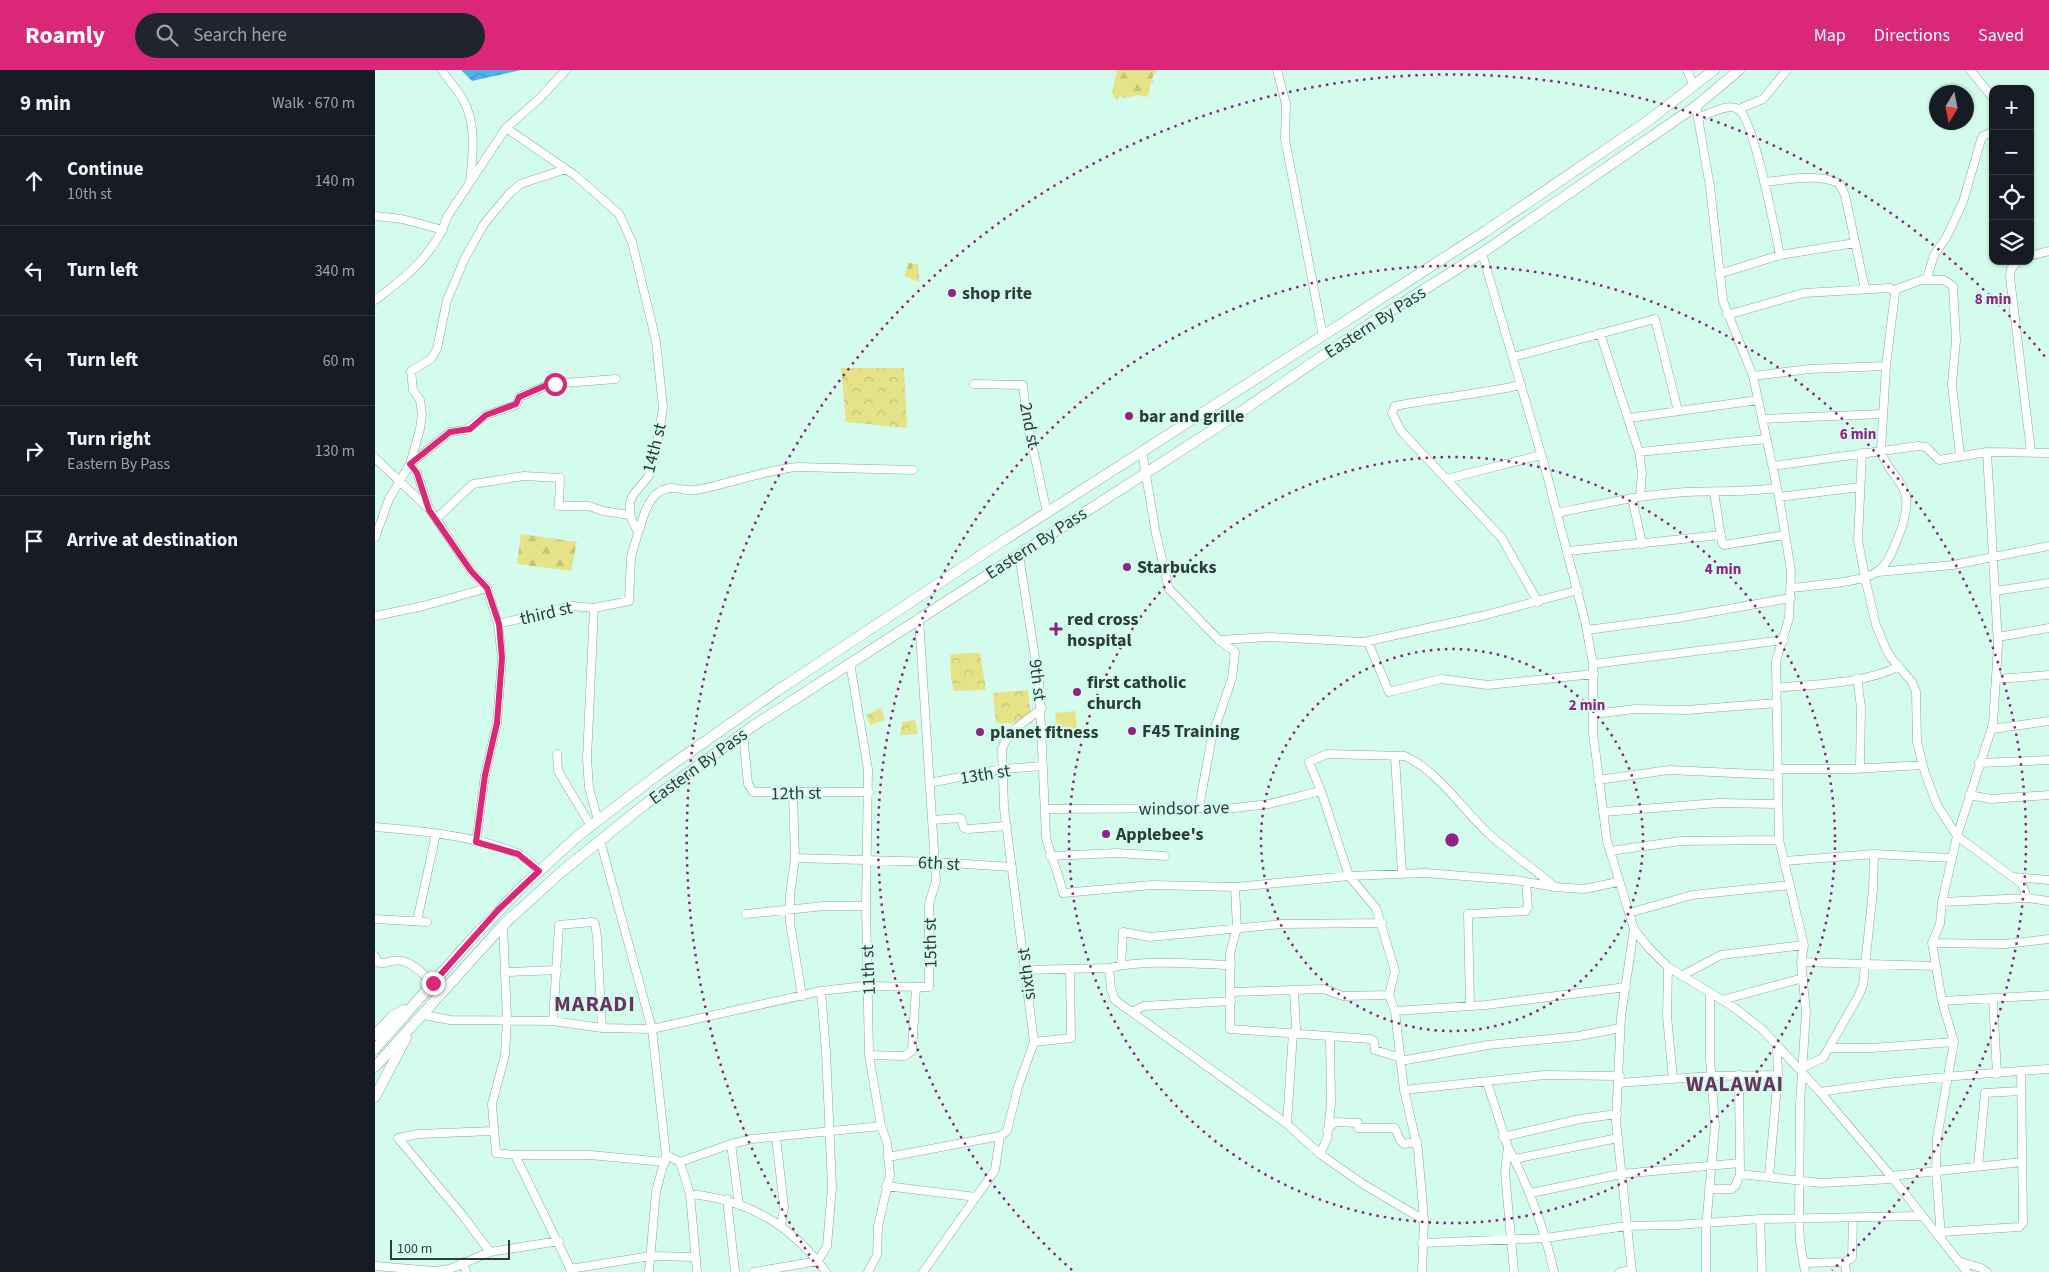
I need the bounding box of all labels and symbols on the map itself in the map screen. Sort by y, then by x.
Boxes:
north arrow [1929,85,1974,130]
street label: Eastern By Pass [1320,280,1431,365]
place label: shop rite [962,281,1032,306]
marker: shop rite [946,287,958,299]
text: 8 min [1975,289,2011,310]
route start [544,373,567,396]
street label: 2nd st [1013,400,1046,450]
place label: bar and grille [1139,404,1244,429]
marker: bar and grille [1123,410,1135,422]
street label: 14th st [636,421,673,476]
text: 6 min [1840,424,1876,445]
street label: Eastern By Pass [981,501,1092,586]
place label: Starbucks [1137,555,1217,580]
text: 4 min [1705,559,1741,580]
marker: Starbucks [1121,561,1133,573]
street label: third st [517,595,575,632]
place label: red cross hospital [1067,607,1139,653]
marker: red cross hospital [1049,622,1063,636]
street label: 9th st [1023,658,1052,702]
place label: first catholic church [1087,670,1187,716]
marker: first catholic church [1071,686,1083,698]
text: 2 min [1569,695,1605,716]
place label: F45 Training [1142,719,1240,744]
place label: planet fitness [990,720,1098,745]
street label: Eastern By Pass [644,722,753,811]
marker: F45 Training [1126,725,1138,737]
marker: planet fitness [974,726,986,738]
street label: 13th st [958,758,1012,791]
street label: 12th st [770,781,822,806]
street label: windsor ave [1138,795,1230,822]
place label: Applebee's [1115,822,1203,847]
marker: Applebee's [1100,828,1112,840]
centre of rings [1443,831,1461,849]
street label: 6th st [917,850,960,877]
street label: 15th st [918,917,943,969]
street label: 11th st [855,944,882,996]
street label: sixth st [1011,946,1042,1001]
route end [422,972,445,995]
district label: MARADI [554,988,636,1020]
district label: WALAWAI [1686,1068,1784,1100]
scale bar [390,1237,510,1260]

